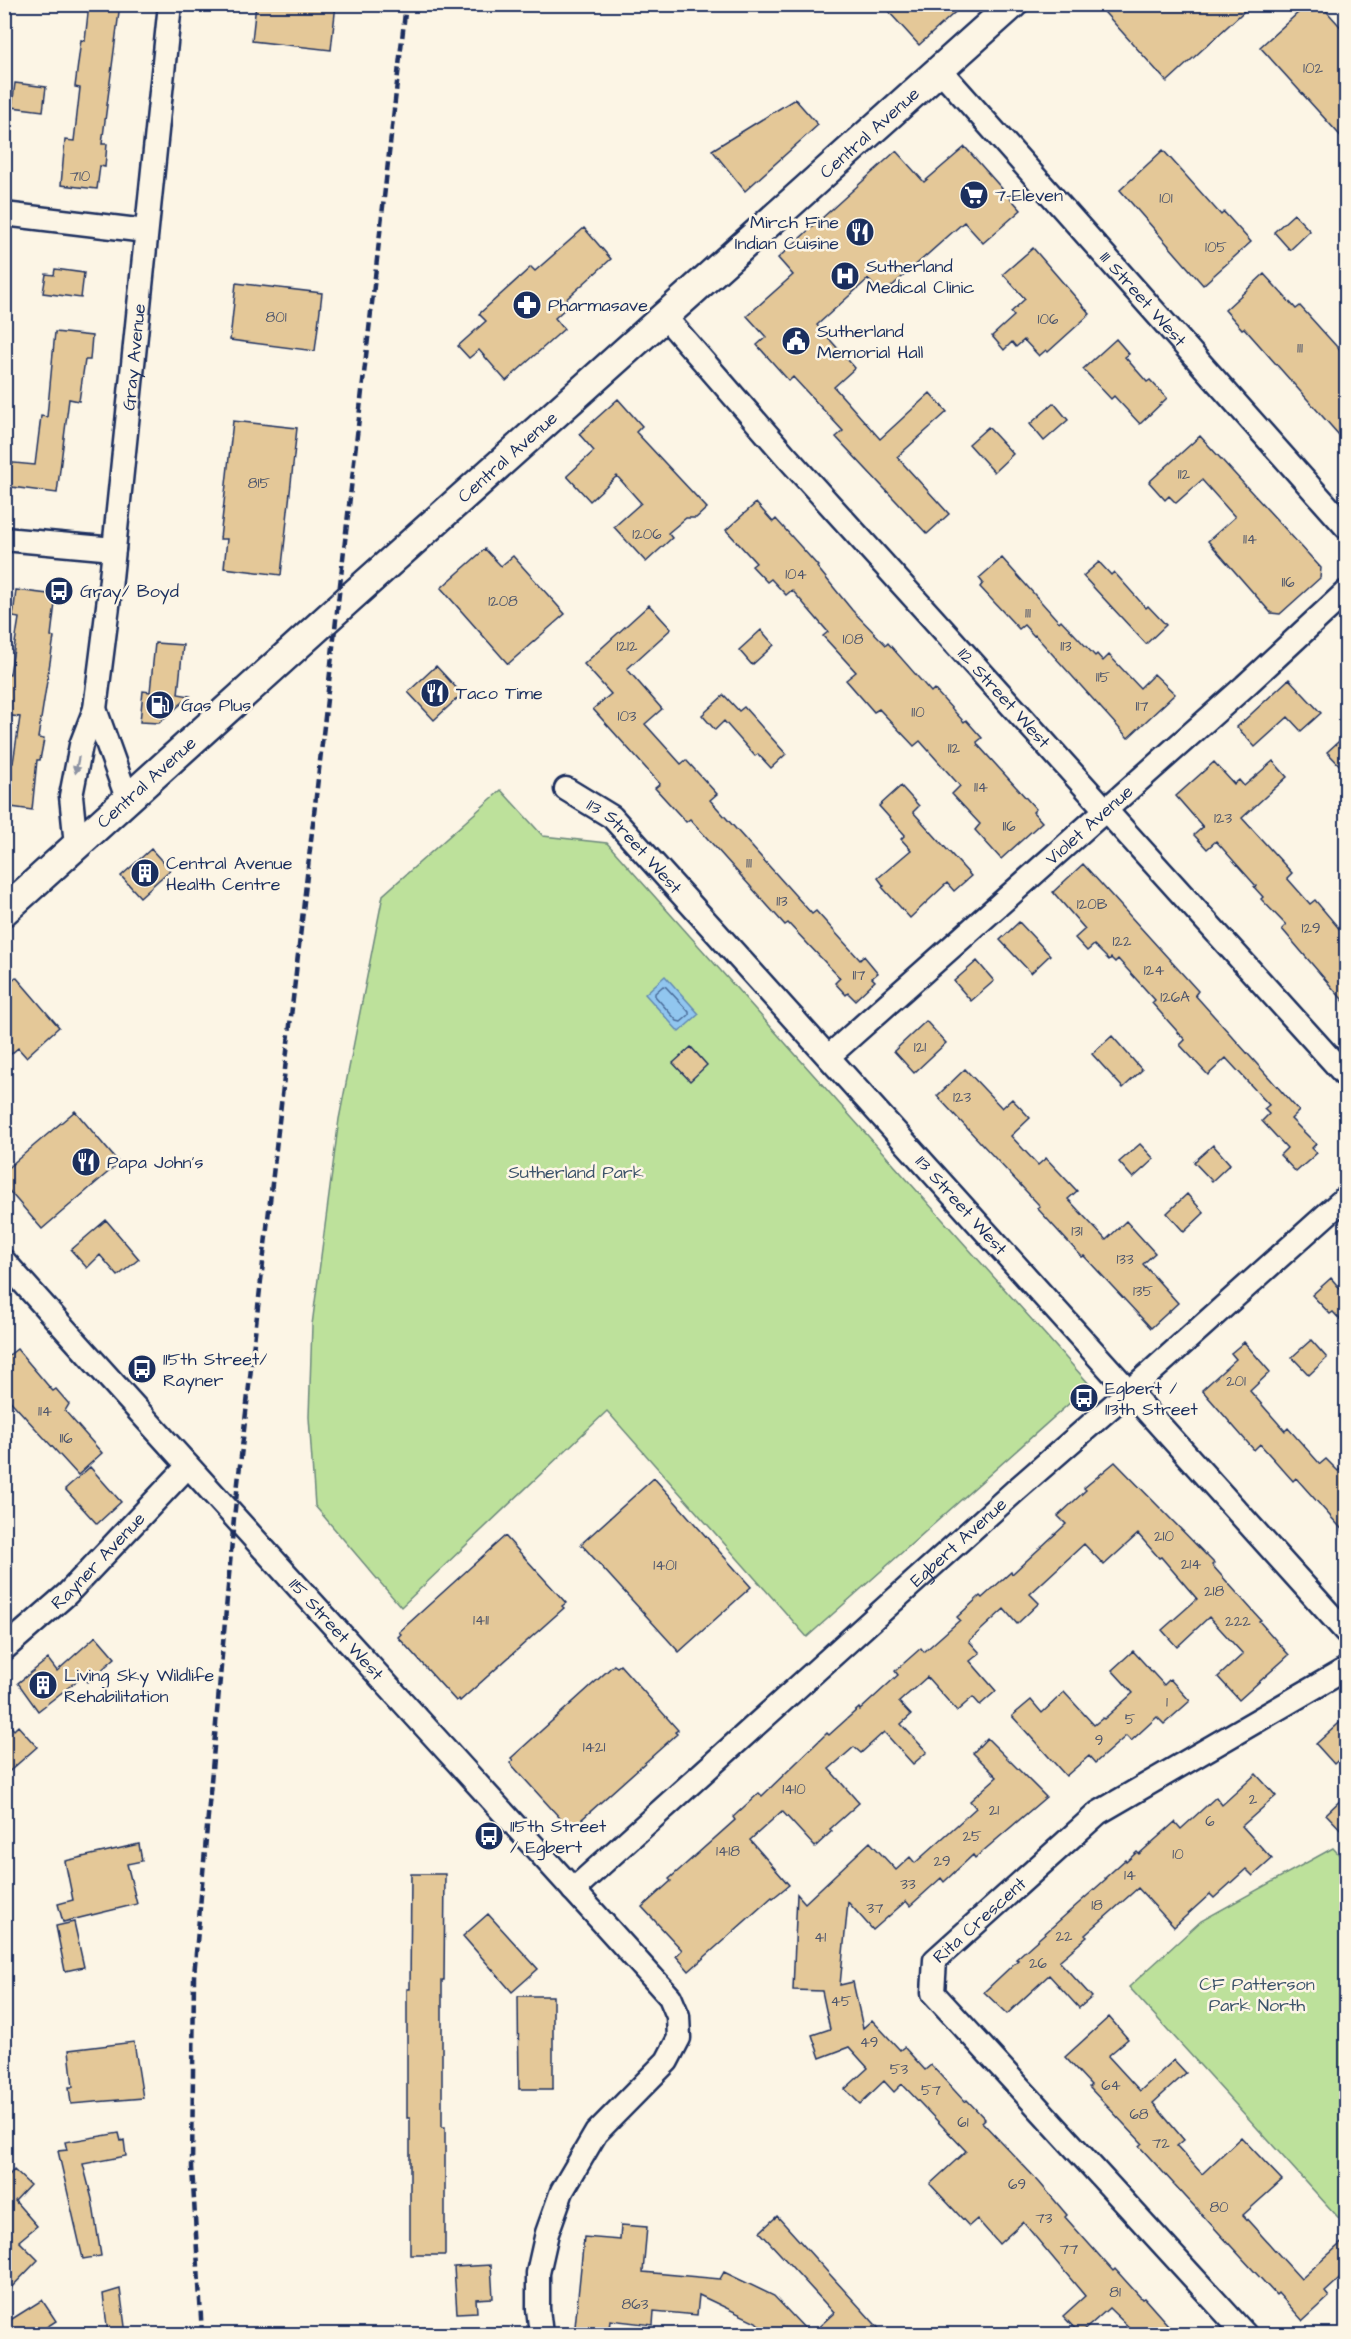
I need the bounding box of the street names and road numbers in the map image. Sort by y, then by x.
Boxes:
street label: Central Avenue [814,81,925,184]
street label: 111 Street West [1094,246,1193,352]
street label: Gray Avenue [116,302,152,412]
street label: Central Avenue [452,405,563,508]
street label: 112 Street West [953,643,1055,753]
street label: Central Avenue [91,730,202,834]
street label: Violet Avenue [1040,779,1139,871]
street label: 113 Street West [582,792,688,900]
street label: 113 Street West [910,1150,1014,1261]
street label: Egbert Avenue [904,1492,1012,1593]
street label: Rayner Avenue [45,1506,151,1615]
street label: 115 Street West [283,1572,390,1686]
street label: Rita Crescent [927,1871,1032,1969]

